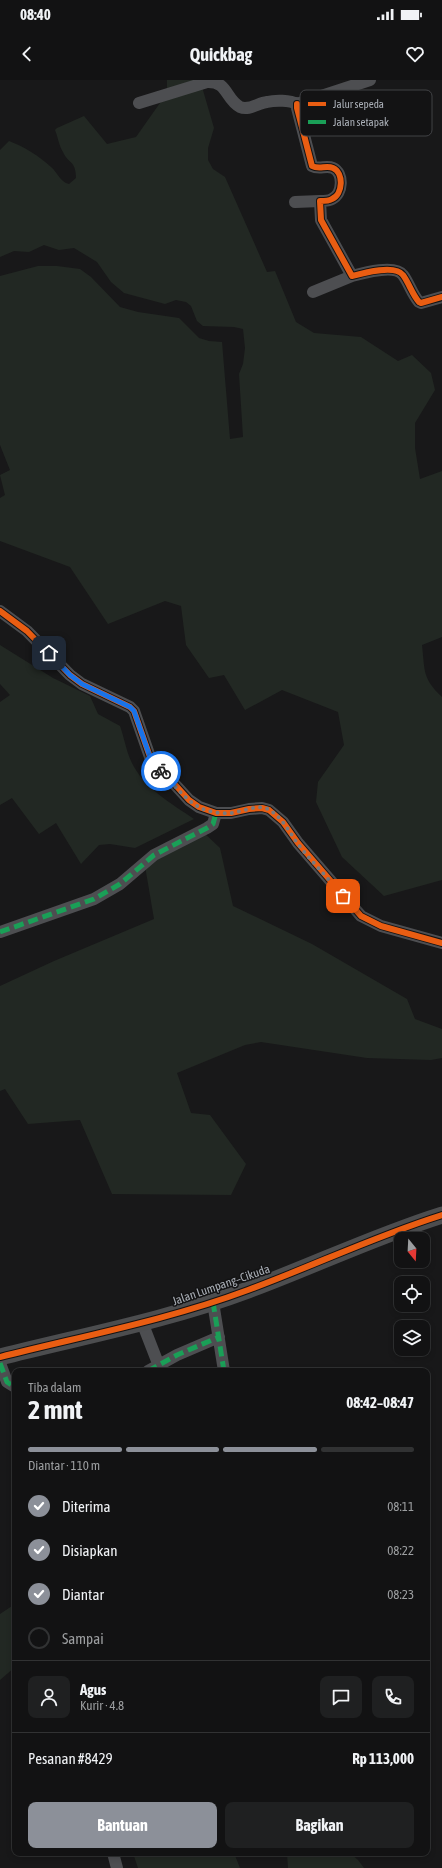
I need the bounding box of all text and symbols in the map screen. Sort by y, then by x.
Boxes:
text: 08:40 [20,6,51,23]
icon: back [16,43,38,65]
icon: heart [404,43,426,65]
text: Quickbag [190,44,252,65]
legend [300,90,432,136]
text: Jalur sepeda [333,98,384,110]
text: Jalan setapak [333,116,389,128]
pin [32,636,66,670]
icon: home [38,642,60,664]
courier [141,751,181,791]
icon: bike [150,760,172,782]
pin [326,879,360,913]
icon: bag [332,885,354,907]
north arrow [394,1232,430,1268]
map controls [394,1232,430,1356]
street label: Jalan Lumpang–Cikuda [170,1262,272,1308]
button: locate [394,1276,430,1312]
button: layers [394,1320,430,1356]
text: Tiba dalam [28,1380,81,1395]
text: 08:42–08:47 [346,1394,414,1411]
text: 2 mnt [28,1395,83,1425]
text: Diantar · 110 m [28,1458,100,1473]
icon: check [28,1495,50,1517]
text: Diterima [62,1498,110,1515]
text: 08:11 [387,1499,414,1514]
icon: check [28,1539,50,1561]
text: Disiapkan [62,1542,118,1559]
text: 08:22 [387,1543,414,1558]
icon: check [28,1583,50,1605]
text: Diantar [62,1586,104,1603]
text: 08:23 [387,1587,414,1602]
text: Sampai [62,1630,104,1647]
button: person [28,1676,70,1718]
button: chat [320,1676,362,1718]
button: phone [372,1676,414,1718]
text: Agus [80,1681,106,1698]
text: Kurir · 4.8 [80,1698,124,1713]
text: Pesanan #8429 [28,1750,113,1767]
text: Rp 113,000 [352,1750,414,1767]
button: Bantuan [28,1802,217,1848]
button: Bagikan [225,1802,414,1848]

